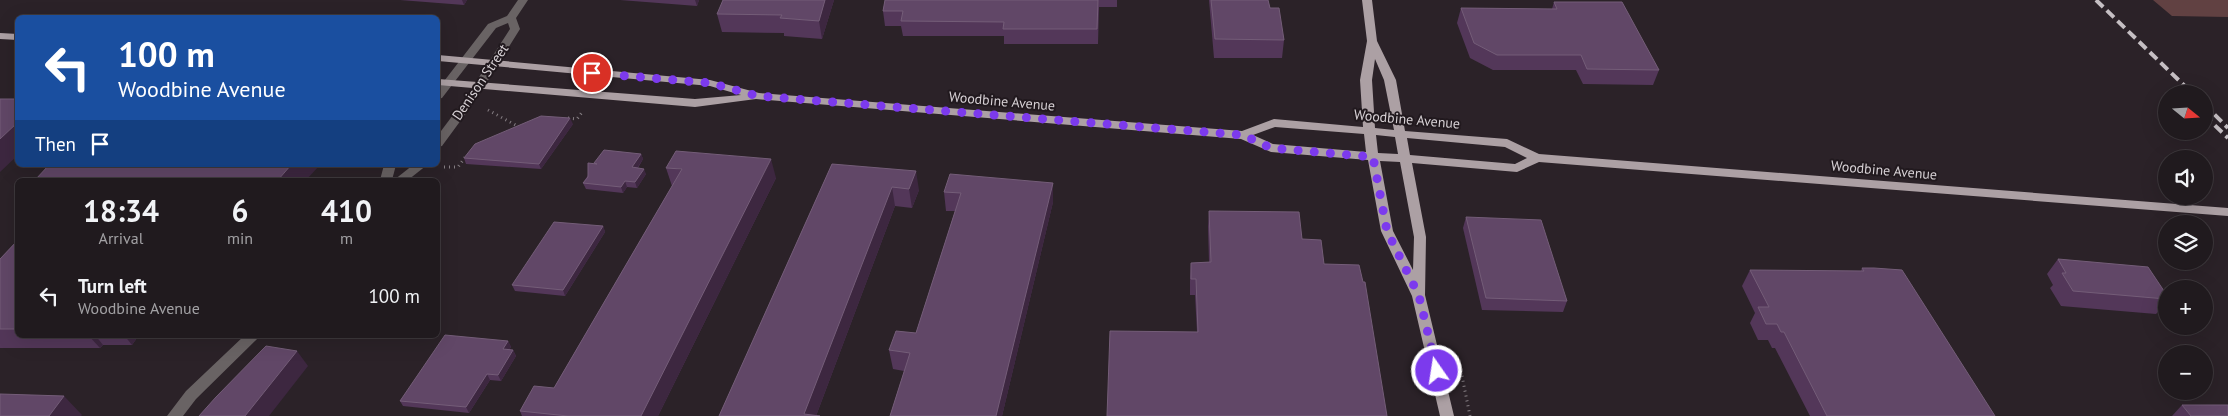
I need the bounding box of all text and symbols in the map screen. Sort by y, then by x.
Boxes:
text: 100 m [118,31,215,77]
icon: left [35,35,100,100]
street label: Denison Street [448,40,512,124]
pin [571,52,613,94]
icon: arrive [578,59,606,87]
text: Woodbine Avenue [118,75,286,103]
north arrow [2158,85,2212,140]
map controls [2158,85,2213,400]
street label: Woodbine Avenue [948,87,1056,115]
street label: Woodbine Avenue [1353,105,1461,133]
icon: arrive [86,130,114,158]
text: Then [35,132,76,156]
button: sound [2158,150,2213,205]
street label: Woodbine Avenue [1830,156,1938,184]
text: 18:34 [83,191,159,230]
text: 6 [232,191,249,230]
text: 410 [321,191,372,230]
button: layers [2158,215,2213,270]
text: Arrival [99,228,143,248]
text: min [227,228,253,248]
text: m [340,228,353,248]
text: Turn left [78,274,147,298]
button: + [2158,280,2213,335]
icon: left [35,282,63,310]
text: 100 m [368,284,420,308]
text: Woodbine Avenue [78,298,200,318]
position arrow [1410,344,1462,396]
button: − [2158,345,2213,400]

